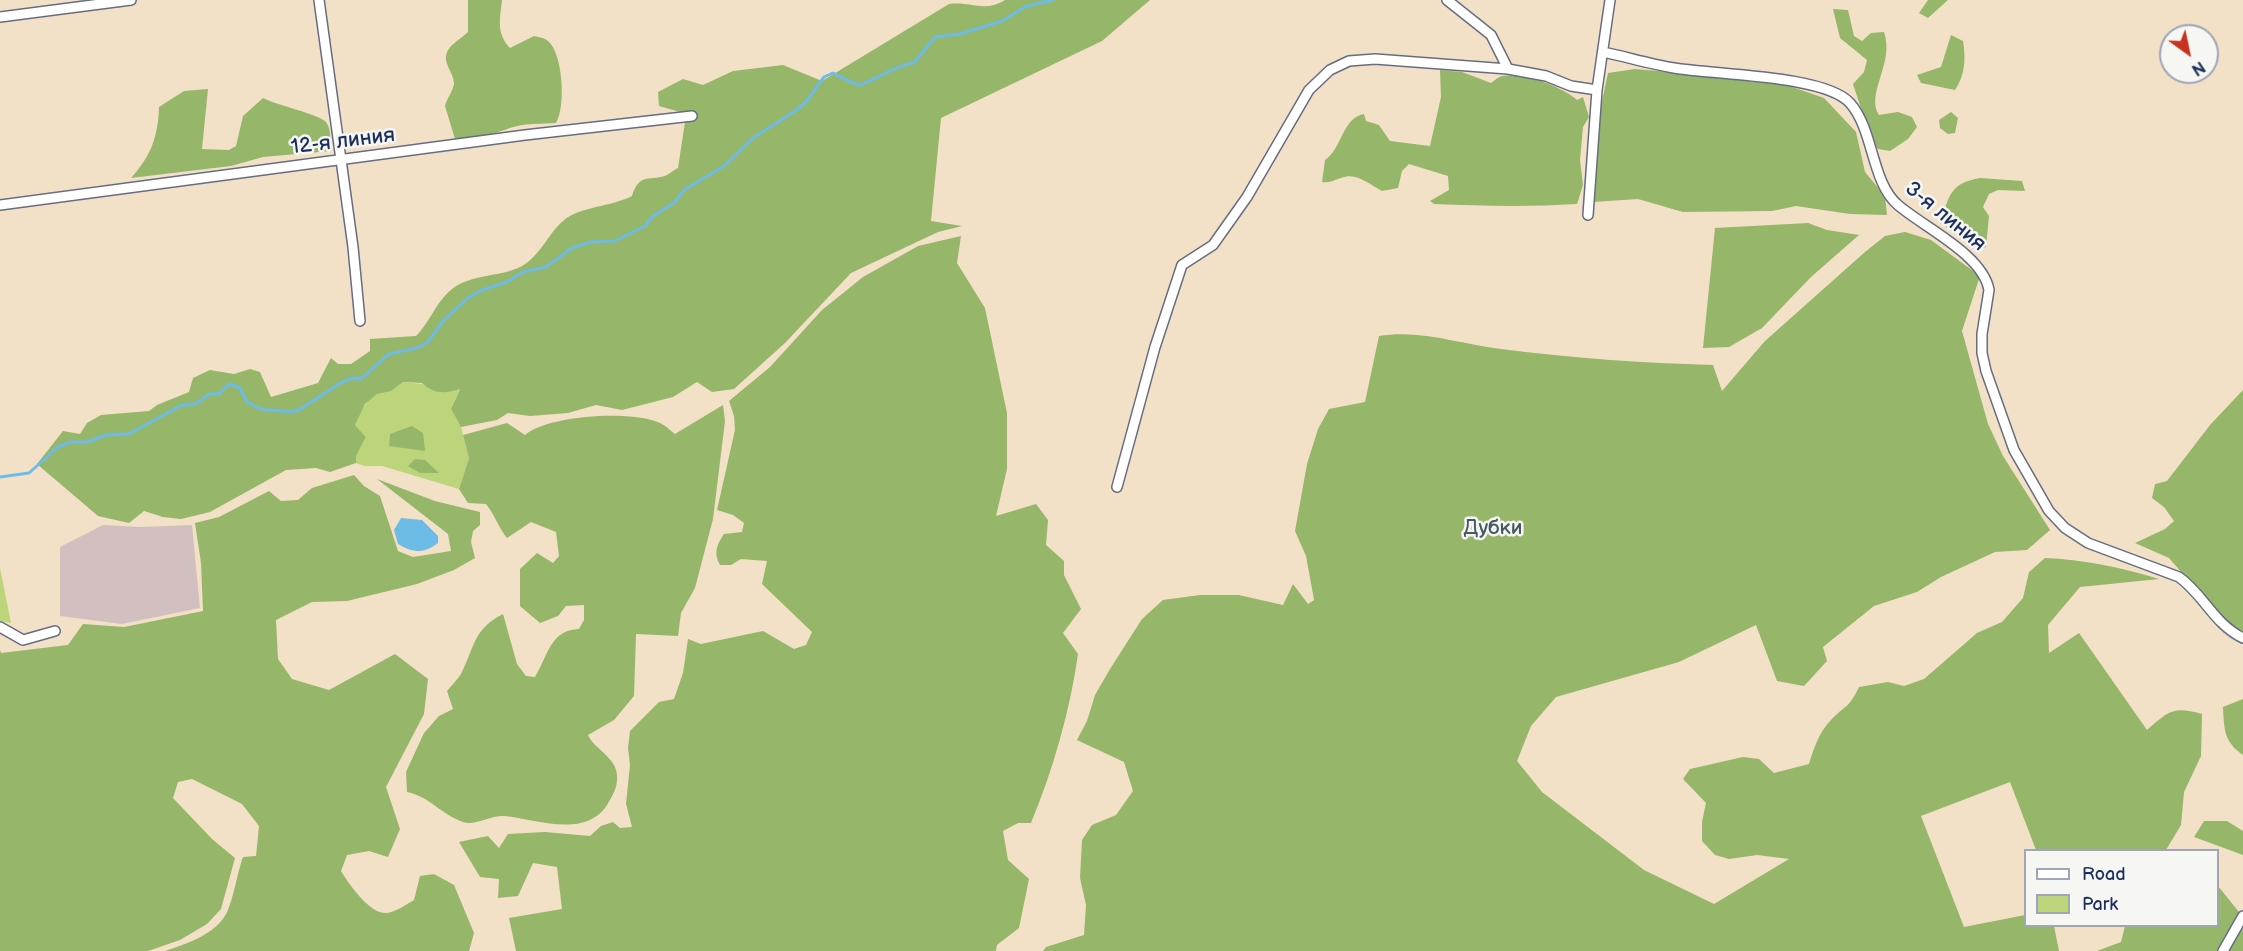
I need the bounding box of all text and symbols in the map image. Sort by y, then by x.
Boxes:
north arrow [2159,24,2219,84]
text: N [2188,57,2208,79]
street label: 12-я линия [290,123,396,161]
street label: 3-я линия [1899,177,1991,257]
park label: Дубки [1464,516,1522,542]
legend [2024,849,2219,927]
text: Road [2082,864,2126,885]
text: Park [2082,894,2118,915]

